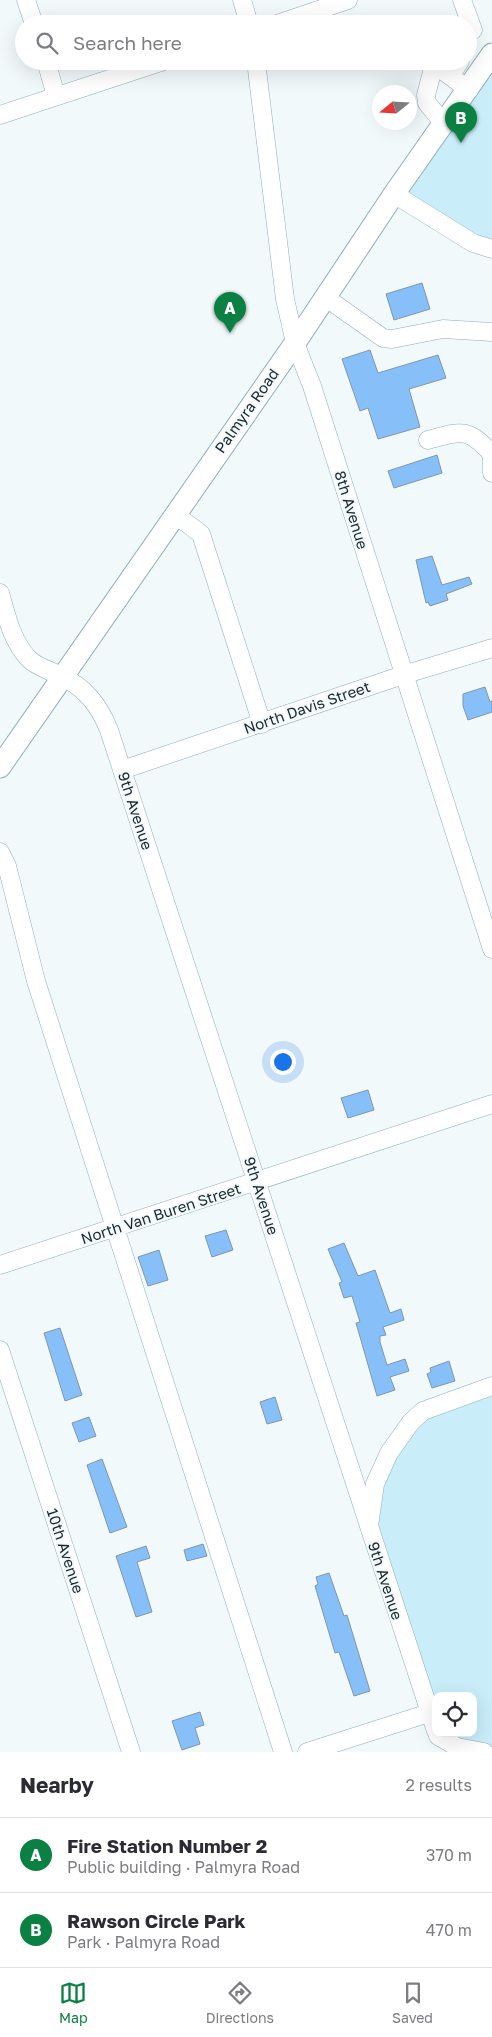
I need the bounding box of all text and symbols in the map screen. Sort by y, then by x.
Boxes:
search box [15,15,477,70]
icon: search [33,29,61,57]
text: Search here [73,31,182,54]
north arrow [372,85,417,130]
pin: B [445,102,477,143]
pin: A [214,292,246,333]
street label: Palmyra Road [210,365,282,456]
street label: 8th Avenue [331,468,373,551]
street label: North Davis Street [241,677,372,737]
street label: 9th Avenue [115,769,157,852]
your location [270,1049,296,1075]
street label: 9th Avenue [241,1154,283,1237]
street label: North Van Buren Street [78,1179,243,1247]
street label: 10th Avenue [44,1506,88,1596]
street label: 9th Avenue [365,1539,407,1622]
map controls [432,1692,477,1737]
button: locate [432,1692,477,1737]
text: Nearby [20,1772,94,1798]
text: 2 results [406,1775,472,1795]
text: Fire Station Number 2 [67,1834,267,1857]
text: A [30,1845,42,1865]
text: 370 m [426,1845,472,1865]
text: Public building · Palmyra Road [67,1857,300,1877]
text: Rawson Circle Park [67,1909,246,1932]
text: B [30,1920,42,1940]
text: 470 m [426,1920,472,1940]
text: Park · Palmyra Road [67,1932,220,1952]
tab: Map [59,1979,88,2026]
tab: Directions [206,1979,274,2026]
tab: Saved [392,1979,433,2026]

